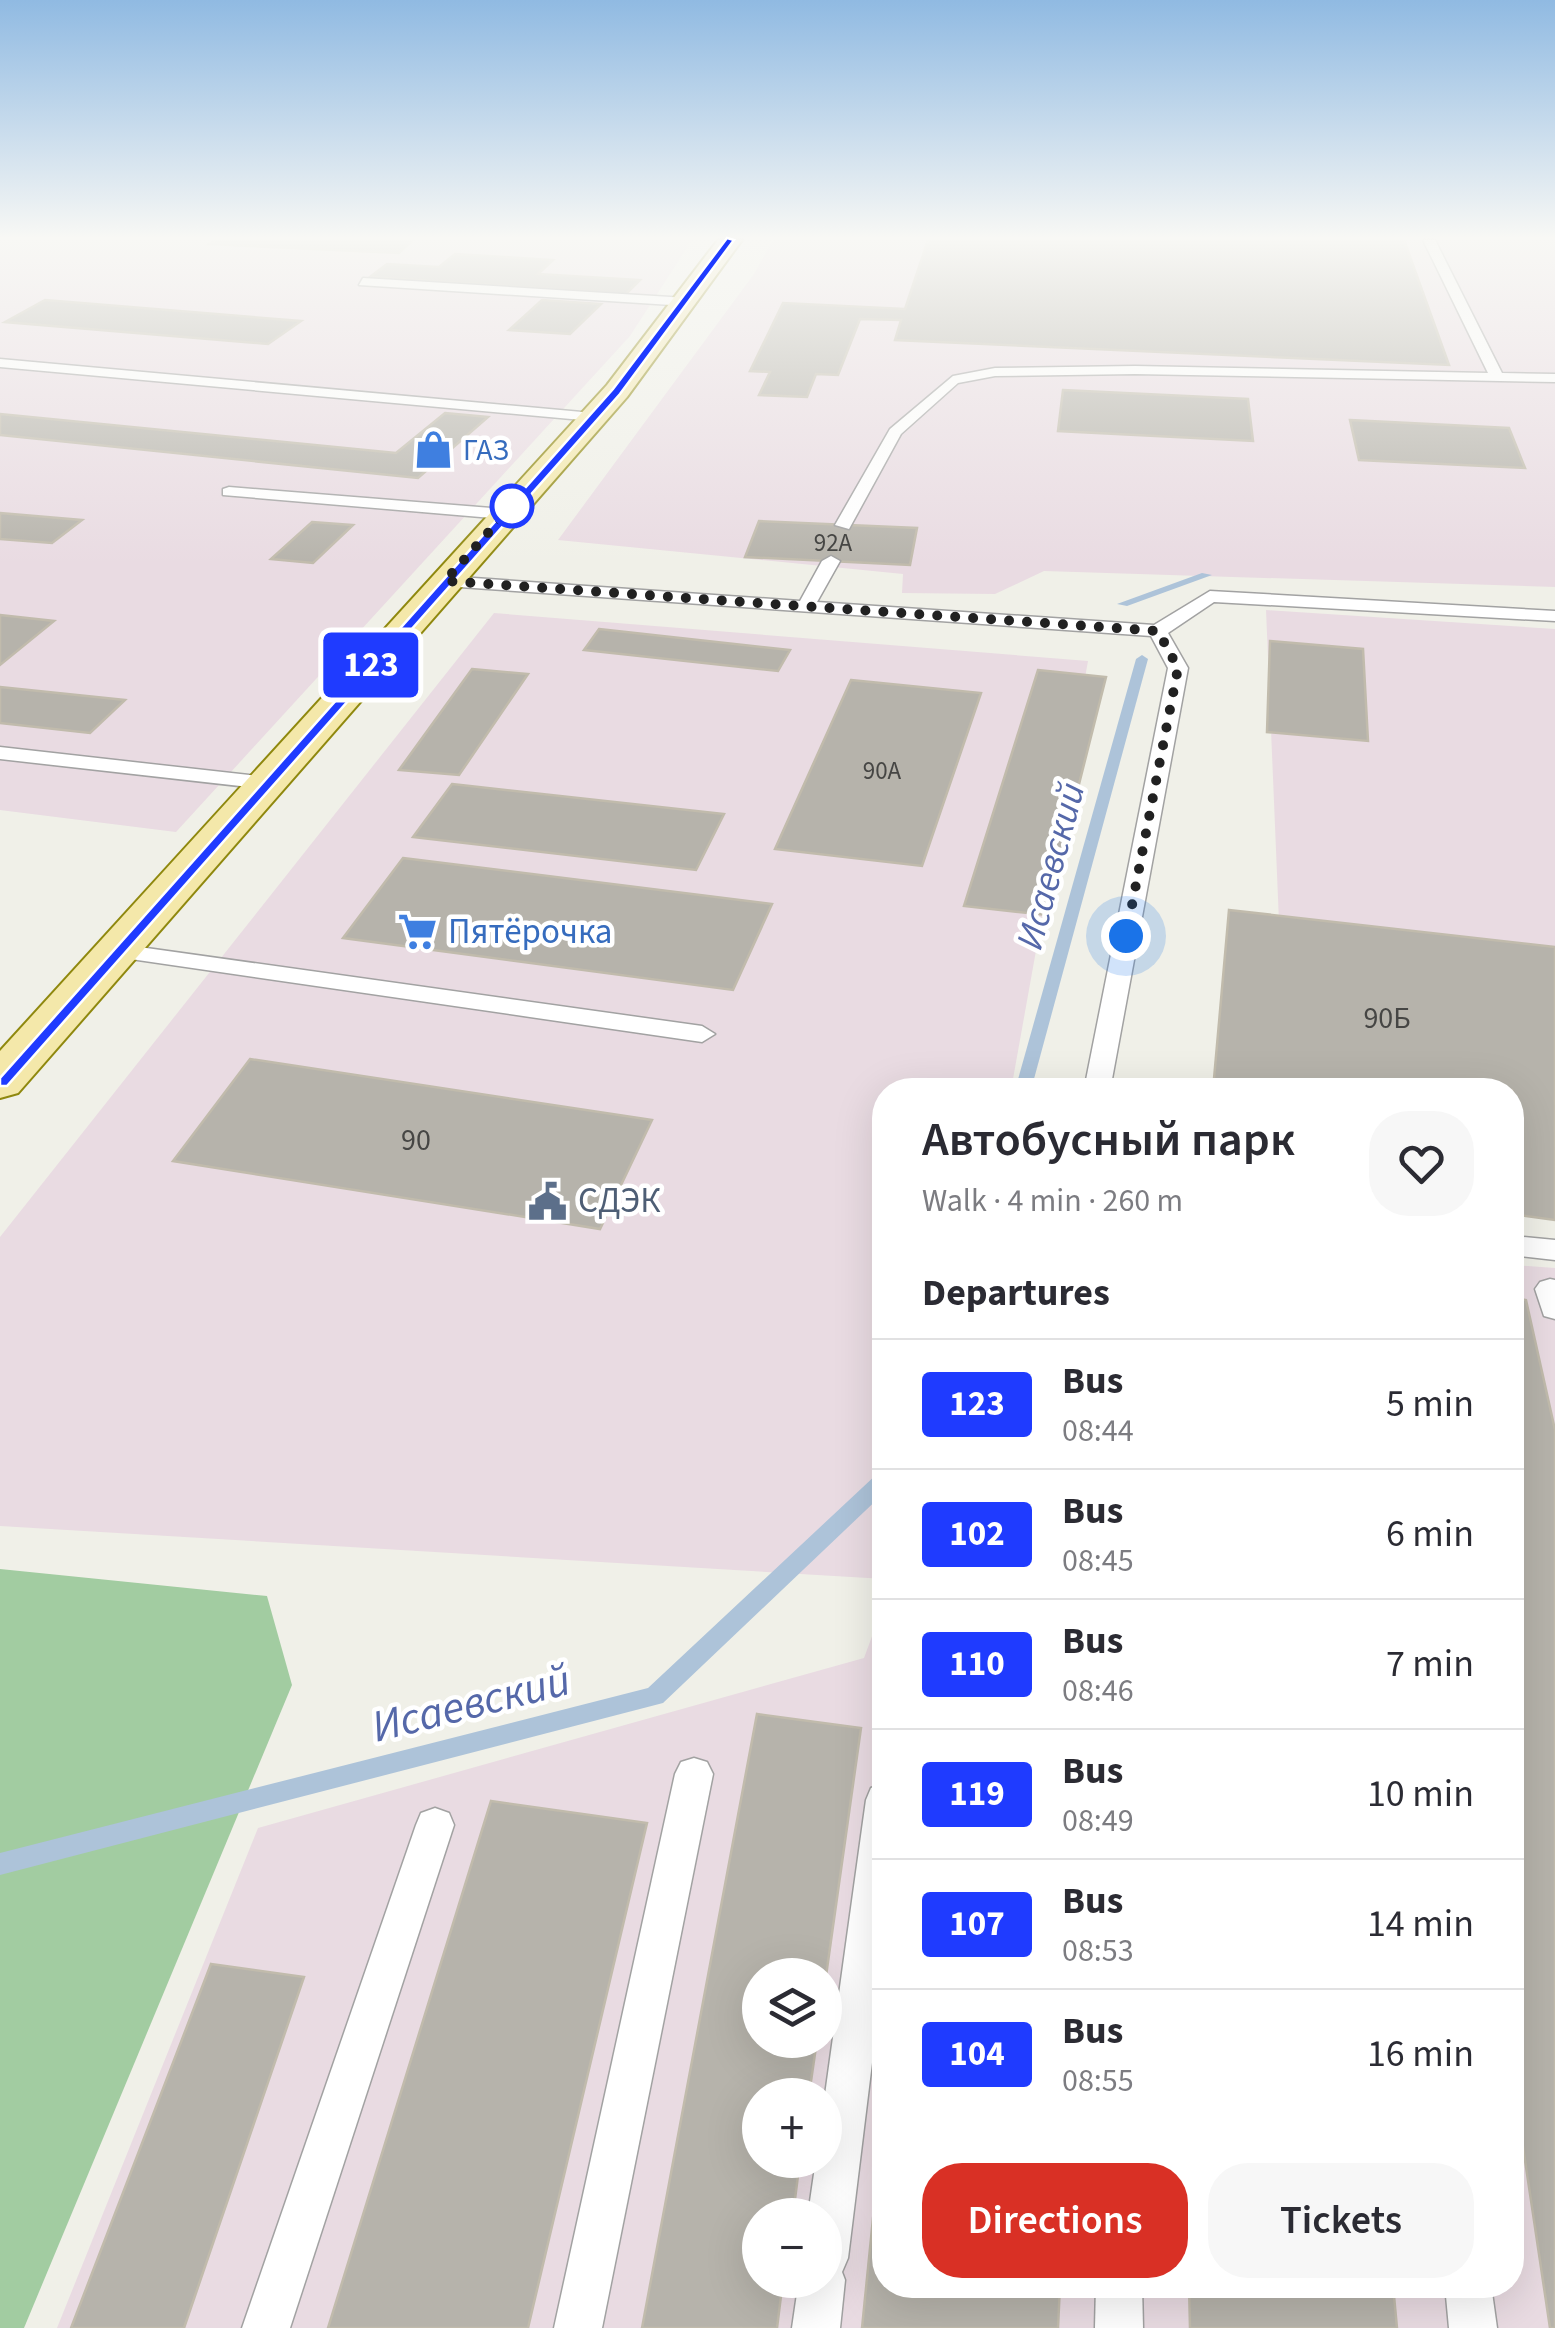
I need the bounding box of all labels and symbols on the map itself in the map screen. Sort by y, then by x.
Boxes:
shop icon: ГАЗ [412,429,454,471]
place label: ГАЗ [463,429,509,472]
unlabelled marker [491,485,533,527]
house number: 92А [814,525,853,561]
line badge: 123 [314,632,428,698]
house number: 90А [863,753,902,789]
water label: Исаевский [1003,777,1099,955]
place label: Пятёрочка [448,907,613,957]
supermarket icon: Пятёрочка [397,911,439,953]
your location [1101,911,1151,961]
house number: 90Б [1363,997,1411,1040]
house number: 90 [401,1119,431,1162]
place label: СДЭК [578,1176,661,1226]
public building icon: СДЭК [527,1180,569,1222]
water label: Исаевский [365,1648,577,1760]

